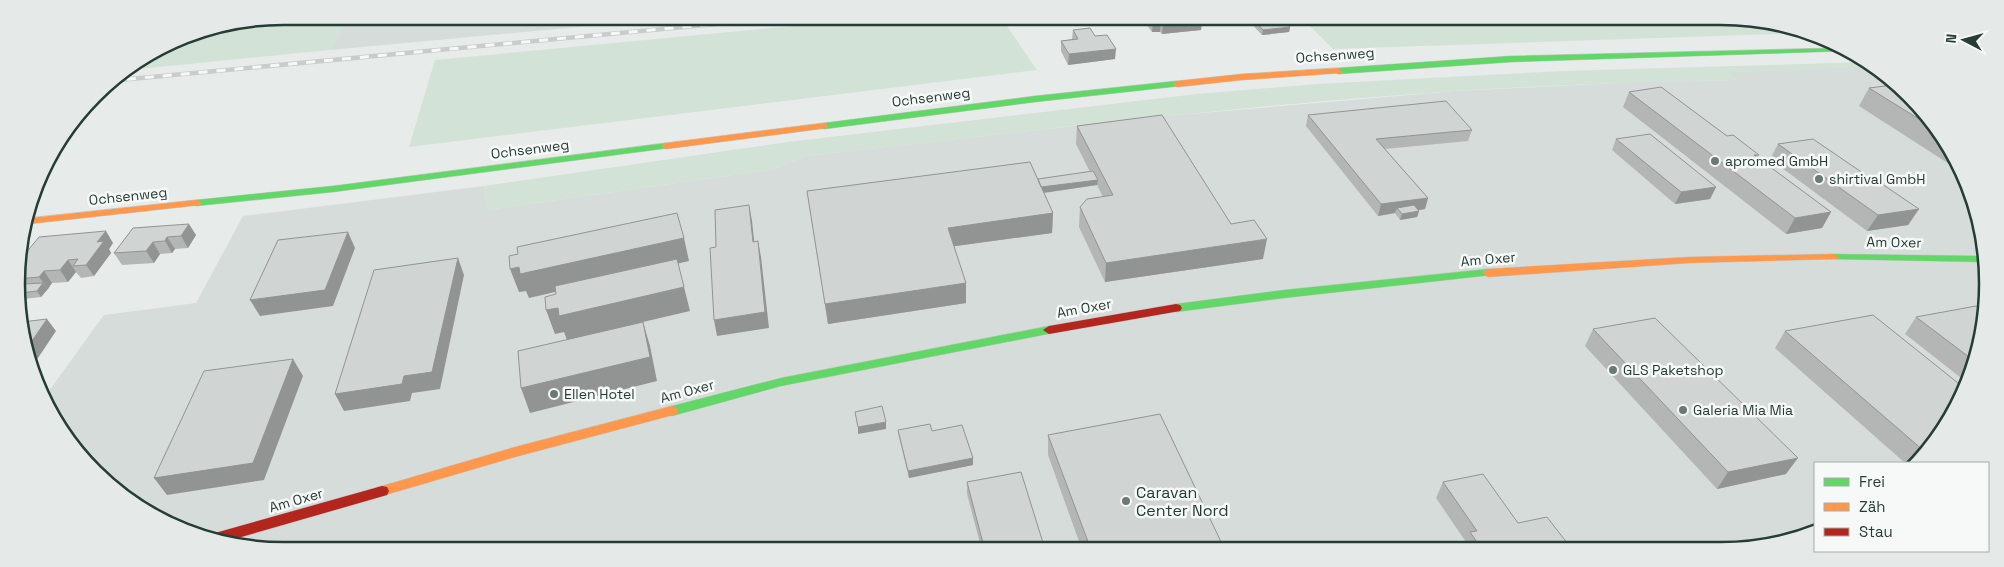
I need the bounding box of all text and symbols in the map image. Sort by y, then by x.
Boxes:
north arrow [1939,15,1989,65]
text: N [1942,33,1961,44]
street label: Ochsenweg [1295,43,1375,67]
street label: Ochsenweg [891,83,971,111]
street label: Ochsenweg [490,135,570,163]
place label: apromed GmbH [1725,152,1828,170]
marker: apromed GmbH [1709,155,1721,167]
place label: shirtival GmbH [1829,170,1925,188]
marker: shirtival GmbH [1813,173,1825,185]
street label: Ochsenweg [88,183,168,209]
street label: Am Oxer [1866,233,1922,251]
street label: Am Oxer [1460,248,1516,270]
street label: Am Oxer [1055,294,1113,322]
place label: GLS Paketshop [1623,361,1724,379]
marker: GLS Paketshop [1607,364,1619,376]
street label: Am Oxer [658,375,716,407]
place label: Ellen Hotel [564,385,635,403]
marker: Ellen Hotel [548,388,560,400]
place label: Galeria Mia Mia [1693,401,1793,419]
marker: Galeria Mia Mia [1677,404,1689,416]
legend [1814,462,1989,552]
text: Frei [1859,472,1885,491]
place label: Caravan Center Nord [1136,482,1229,521]
street label: Am Oxer [267,484,325,516]
marker: Caravan Center Nord [1120,495,1132,507]
text: Zäh [1859,497,1885,516]
text: Stau [1859,522,1893,541]

